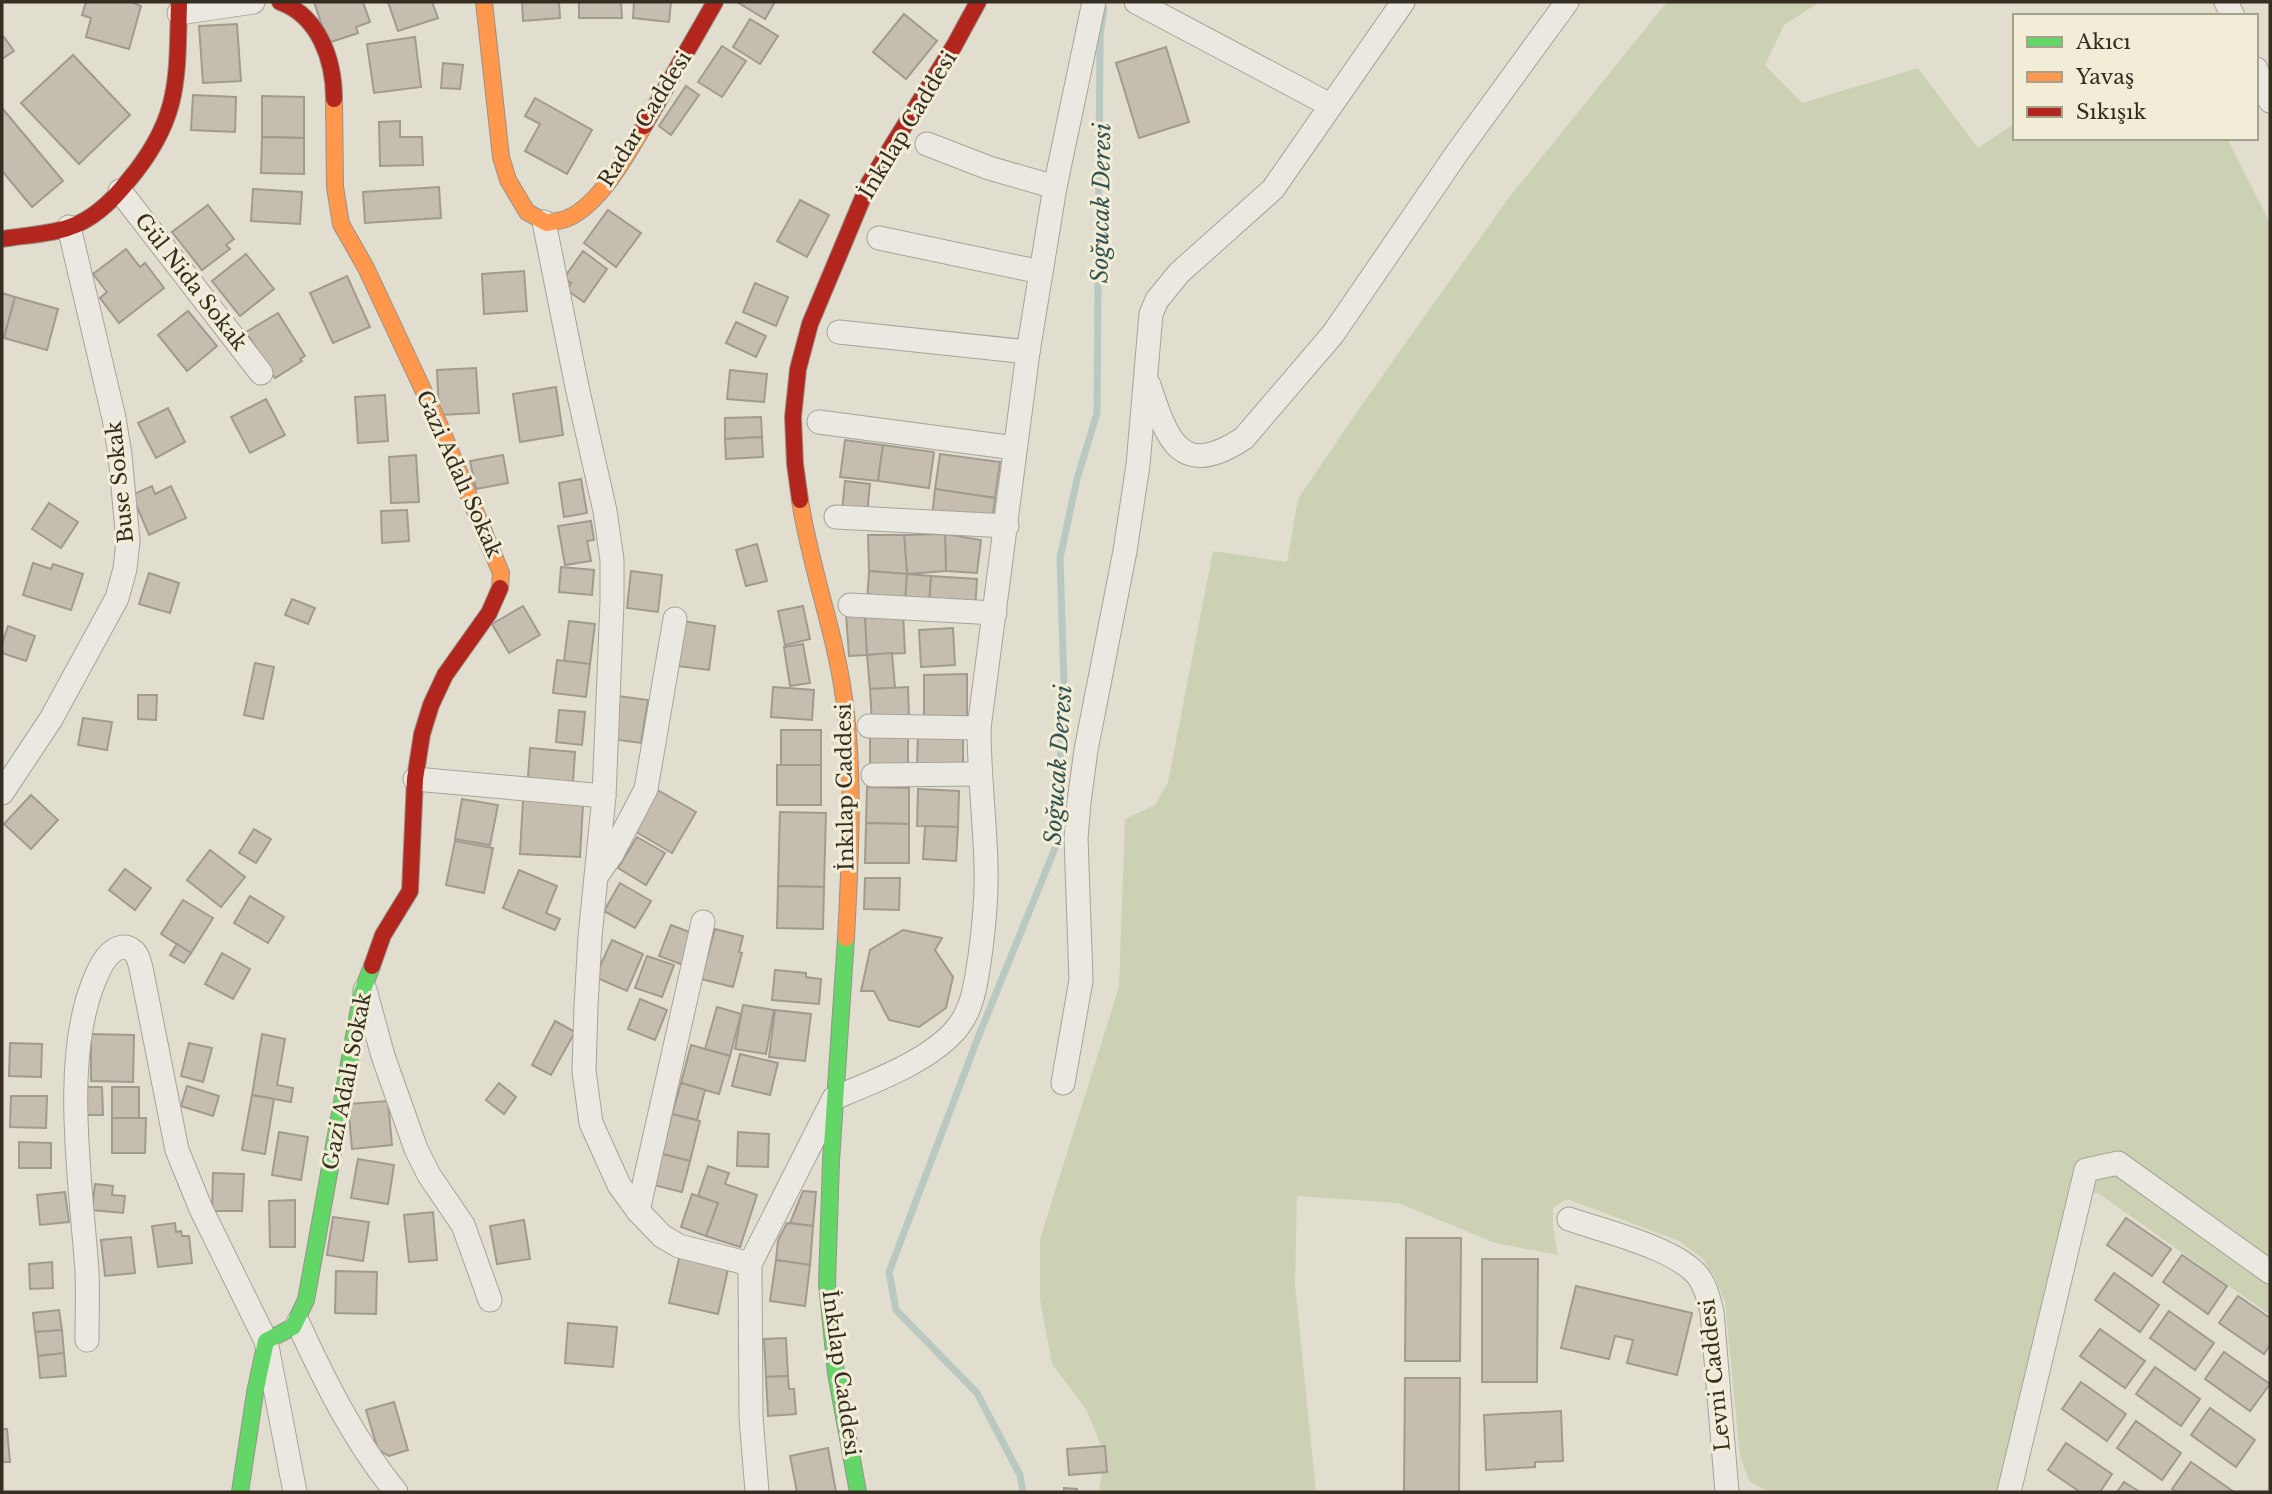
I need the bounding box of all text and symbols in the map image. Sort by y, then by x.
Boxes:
legend [2013,14,2258,140]
text: Akıcı [2075,29,2131,55]
street label: Radar Caddesi [593,46,697,192]
street label: İnkılap Caddesi [854,46,962,204]
text: Yavaş [2075,64,2134,90]
text: Sıkışık [2076,99,2146,125]
water label: Soğucak Deresi [1086,123,1116,283]
street label: Gül Nida Sokak [129,208,253,356]
street label: Gazi Adalı Sokak [410,386,508,562]
street label: Buse Sokak [101,420,139,544]
water label: Soğucak Deresi [1038,684,1078,846]
street label: İnkılap Caddesi [831,703,859,871]
street label: Gazi Adalı Sokak [317,990,377,1172]
street label: İnkılap Caddesi [816,1288,866,1458]
street label: Levni Caddesi [1694,1298,1736,1452]

